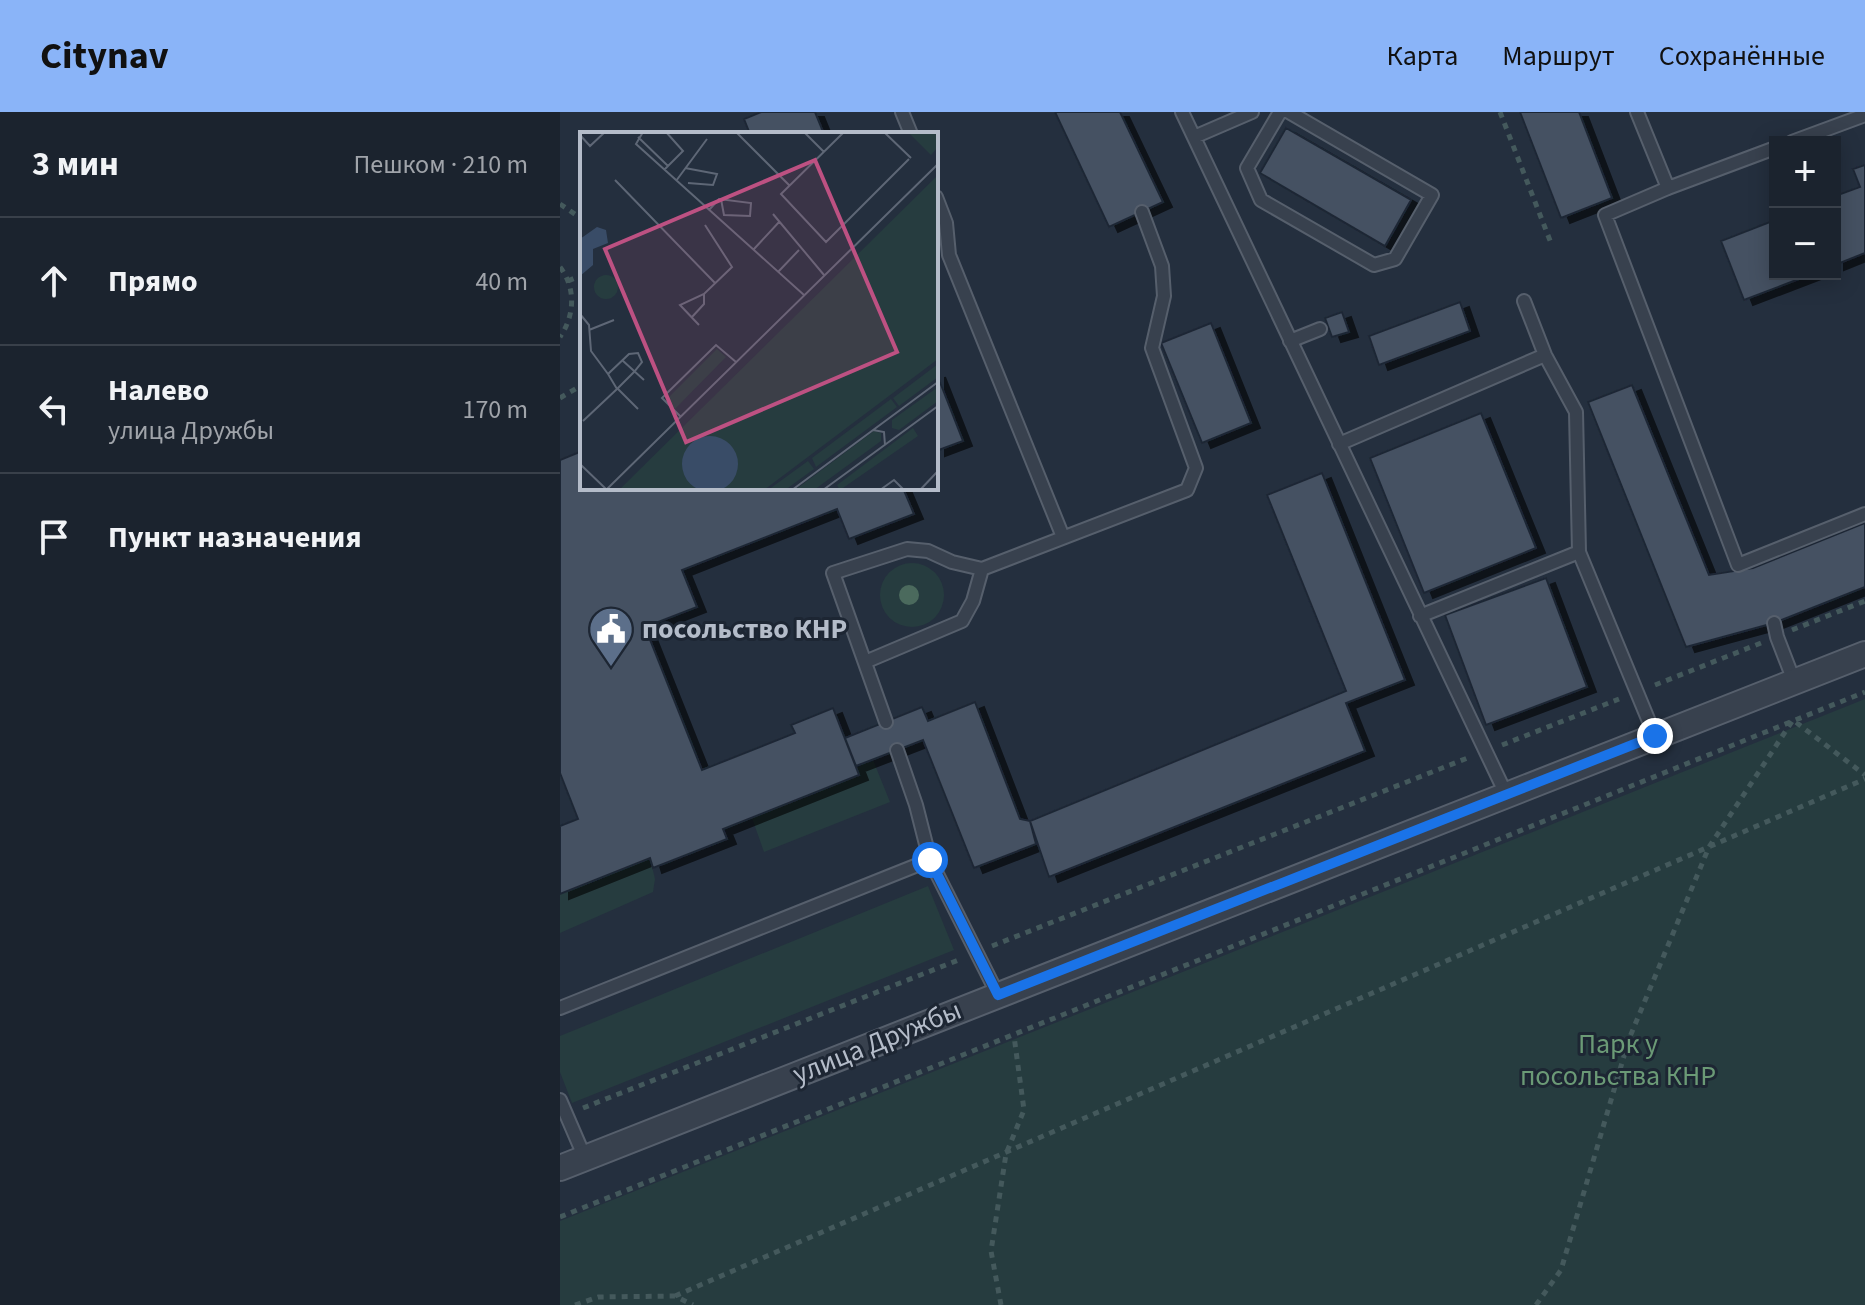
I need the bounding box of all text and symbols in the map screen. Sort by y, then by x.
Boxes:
text: Citynav [40,29,169,83]
text: Карта [1387,36,1458,76]
text: Маршрут [1502,36,1615,76]
text: Сохранённые [1659,36,1825,76]
inset map [580,132,938,490]
map controls [1769,136,1841,280]
button: + [1769,136,1841,208]
text: 3 мин [32,140,119,189]
text: Пешком · 210 m [353,146,528,183]
button: − [1769,208,1841,280]
icon: ahead [32,259,76,303]
text: Прямо [108,260,198,303]
text: 40 m [475,263,528,300]
text: Налево [108,369,209,412]
icon: left [32,387,76,431]
text: 170 m [462,391,528,428]
text: улица Дружбы [108,412,274,449]
icon: arrive [32,515,76,559]
text: Пункт назначения [108,516,362,559]
public building icon: посольство КНР [587,605,635,668]
place label: посольство КНР [642,609,847,649]
route end [1637,718,1673,754]
route start [912,842,948,878]
street label: улица Дружбы [787,990,967,1094]
park label: Парк у посольства КНР [1520,1024,1716,1096]

